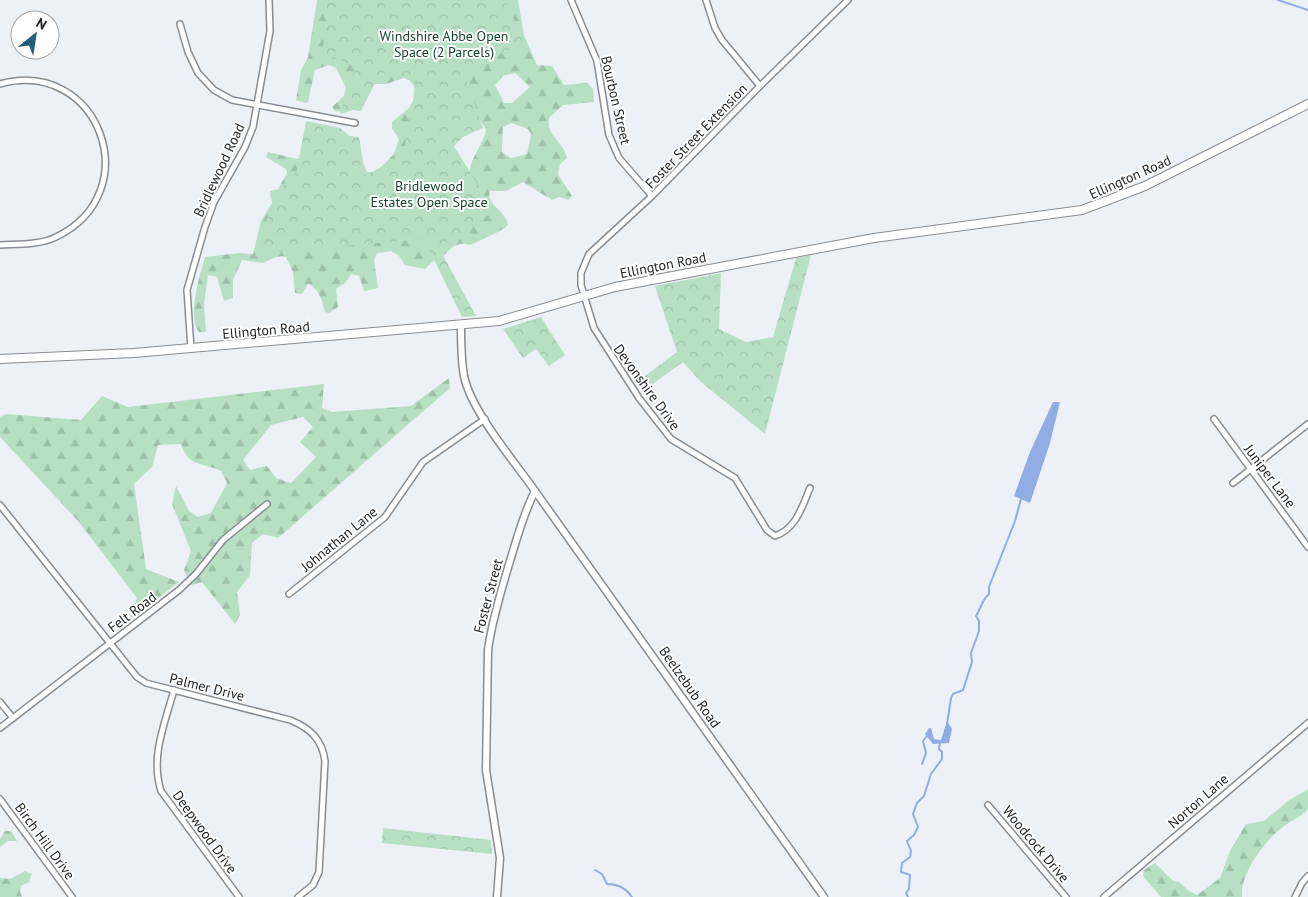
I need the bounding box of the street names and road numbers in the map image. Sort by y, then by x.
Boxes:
street label: Bourbon Street [597,54,635,146]
street label: Foster Street Extension [641,80,751,192]
street label: Bridlewood Road [189,120,249,220]
street label: Ellington Road [1086,151,1174,203]
street label: Ellington Road [618,248,708,282]
street label: Ellington Road [222,317,310,343]
street label: Devonshire Drive [610,340,684,434]
street label: Juniper Lane [1240,440,1300,511]
street label: Johnathan Lane [296,503,381,576]
street label: Foster Street [469,556,507,635]
street label: Felt Road [104,588,160,636]
street label: Beelzebub Road [655,643,725,731]
street label: Palmer Drive [168,669,246,705]
street label: Norton Lane [1164,770,1232,832]
street label: Deepwood Drive [169,787,241,877]
street label: Birch Hill Drive [11,799,79,883]
street label: Woodcock Drive [999,802,1073,886]

